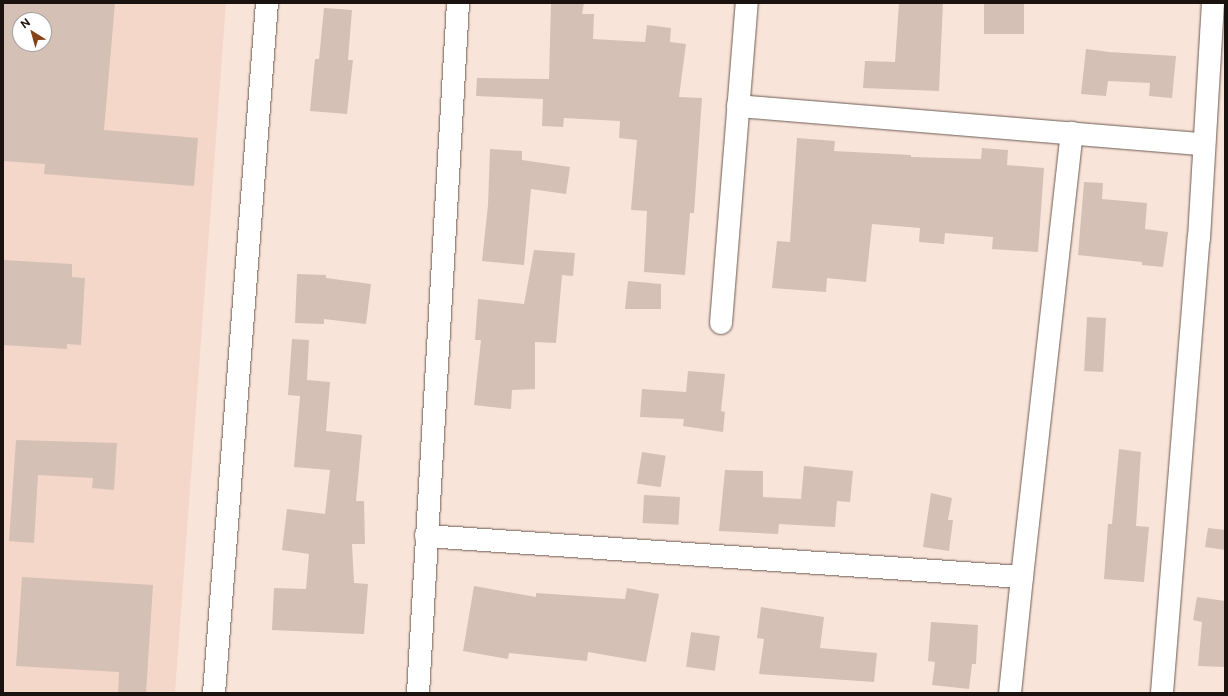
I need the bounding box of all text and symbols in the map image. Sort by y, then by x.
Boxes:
north arrow [12,12,52,52]
text: N [18,16,32,31]

